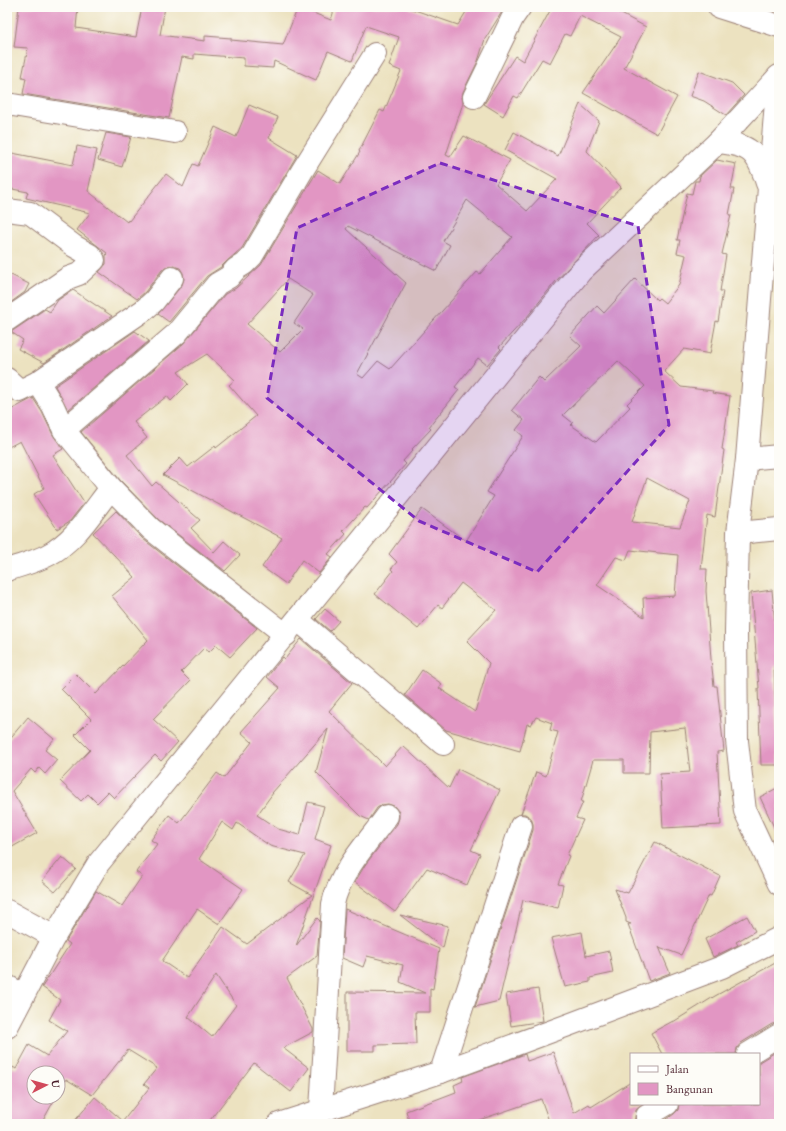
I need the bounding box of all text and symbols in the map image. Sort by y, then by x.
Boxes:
legend [630,1053,760,1105]
text: Jalan [665,1061,690,1077]
north arrow [26,1065,66,1105]
text: U [49,1079,63,1090]
text: Bangunan [666,1081,714,1097]

